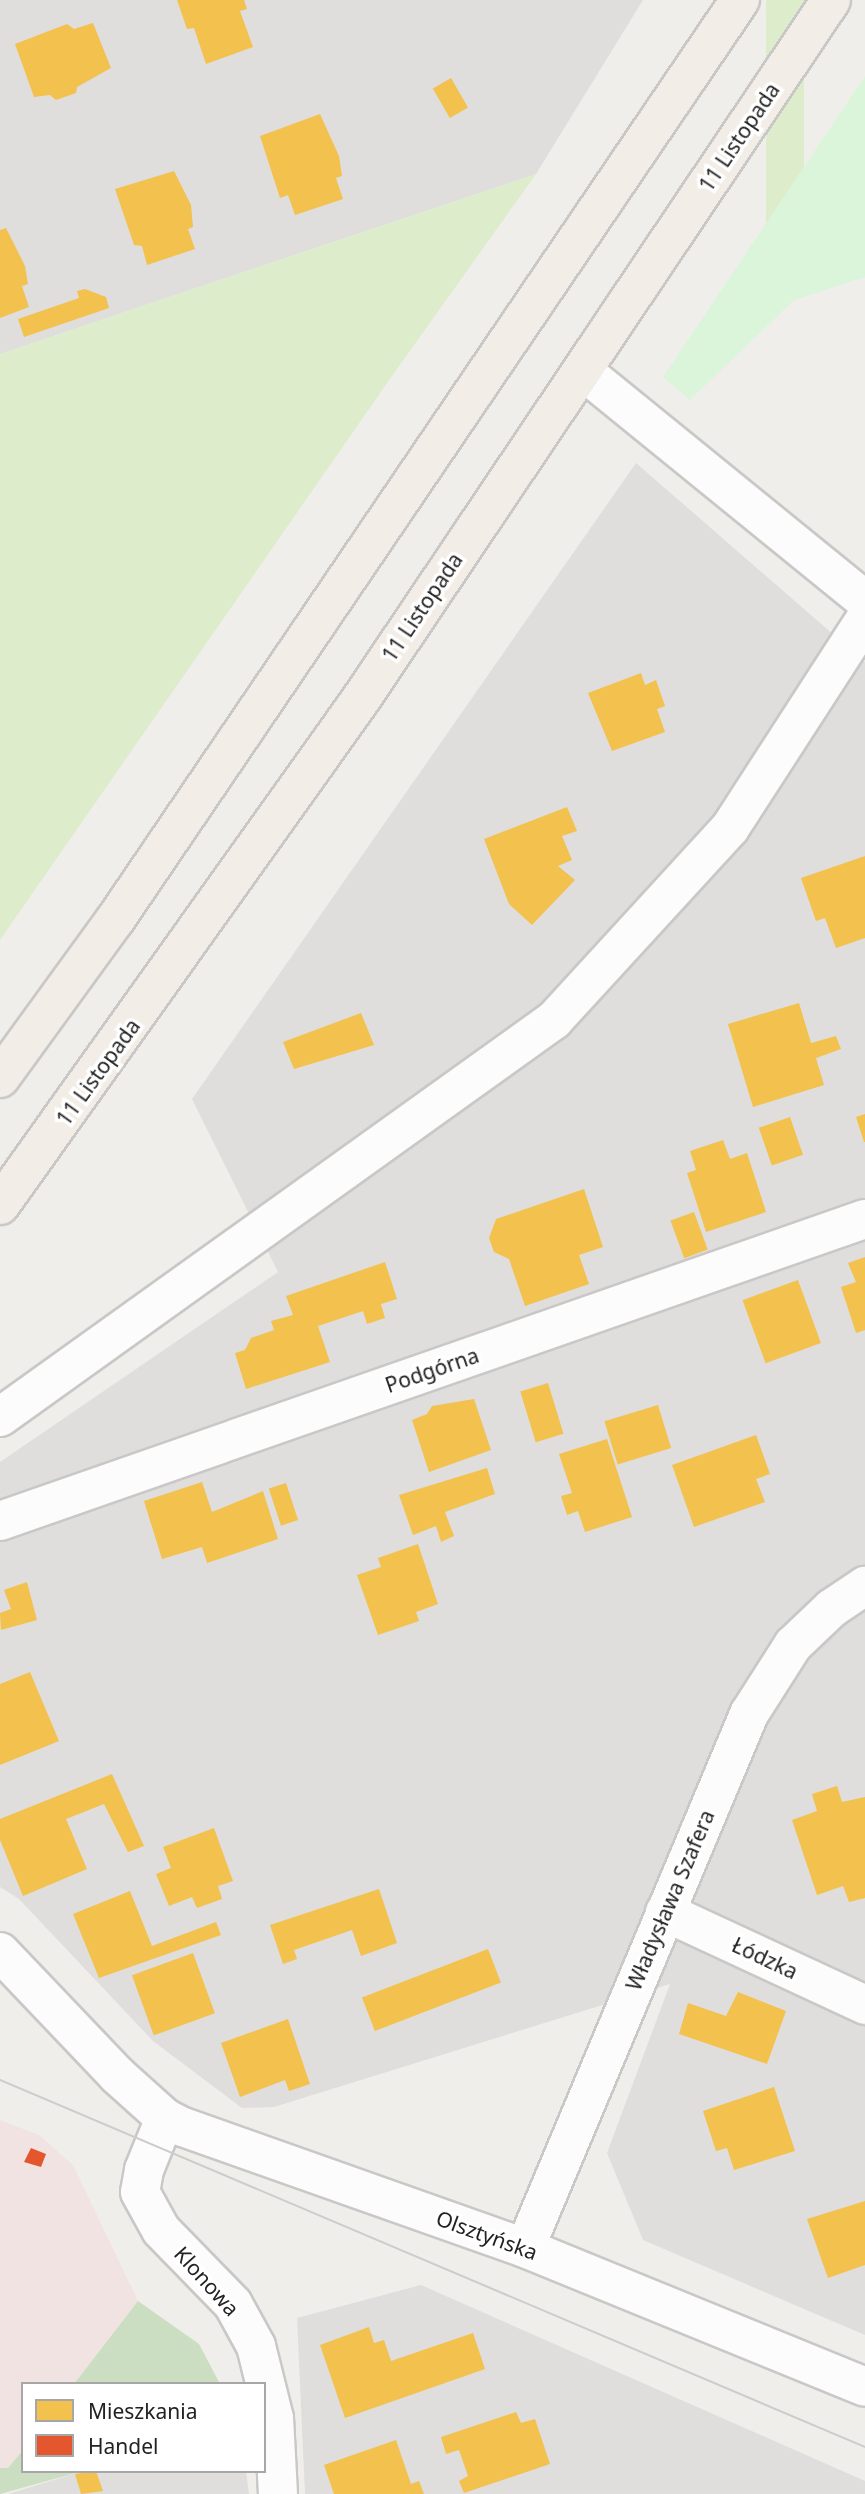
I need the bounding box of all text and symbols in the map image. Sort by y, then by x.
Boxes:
street label: 11 Listopada [693,78,785,196]
street label: 11 Listopada [376,548,468,666]
street label: 11 Listopada [51,1014,145,1130]
street label: Podgórna [382,1342,482,1398]
street label: Władysława Szafera [621,1806,719,1994]
street label: Łódzka [728,1932,802,1984]
street label: Olsztyńska [433,2205,541,2265]
street label: Klonowa [169,2241,245,2321]
legend [21,2382,266,2473]
text: Mieszkania [88,2397,197,2425]
text: Handel [88,2432,159,2460]

